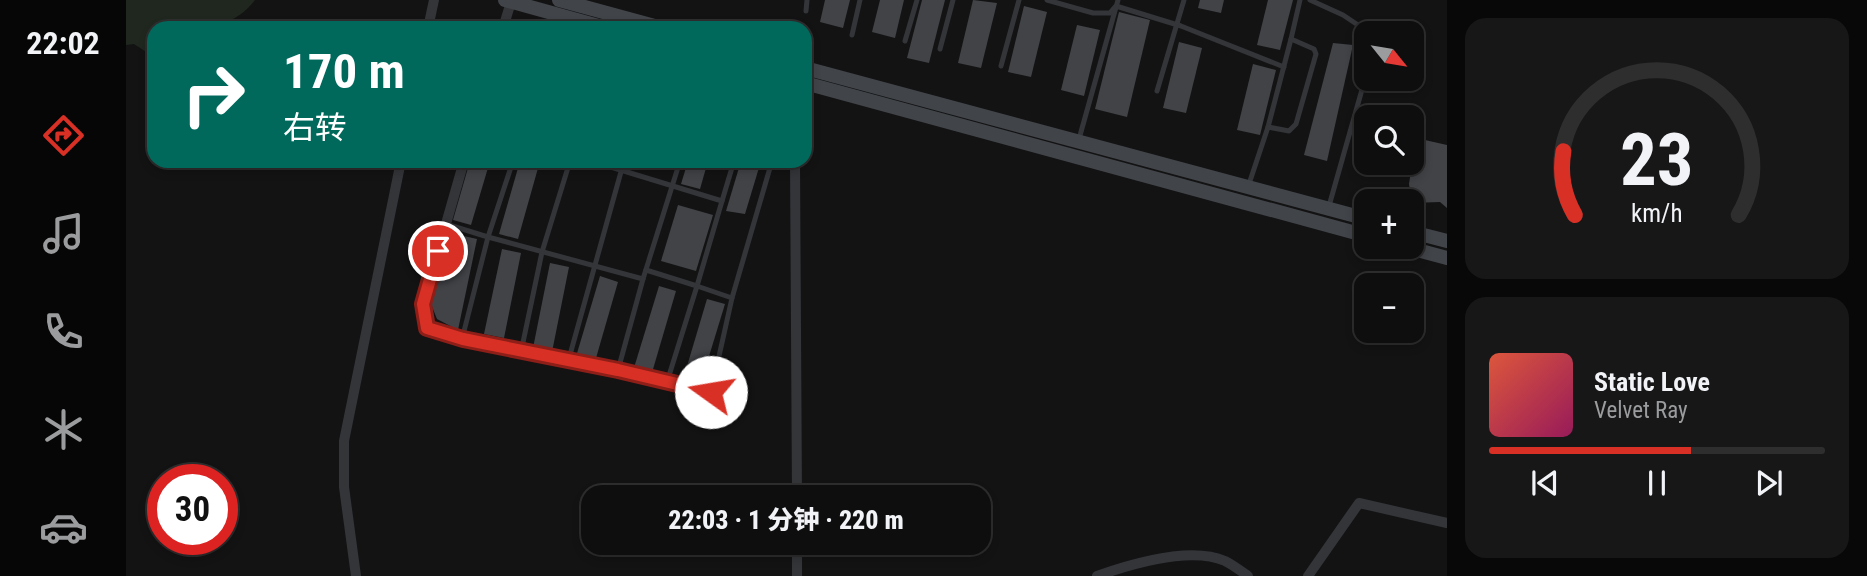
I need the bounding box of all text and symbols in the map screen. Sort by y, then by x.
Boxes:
north arrow [1354,21,1424,91]
map controls [1354,21,1424,343]
text: 22:02 [26,24,100,62]
text: 170 m [283,43,405,100]
icon: right [168,49,259,140]
button: search [1354,105,1424,175]
text: 右转 [283,109,347,147]
icon: directions [39,111,88,160]
text: 23 [1620,117,1694,203]
button: + [1354,189,1424,259]
text: km/h [1631,198,1683,227]
icon: music [39,209,88,258]
pin [408,221,468,281]
icon: arrive [419,232,457,270]
button: − [1354,273,1424,343]
icon: phone [39,307,88,356]
position arrow [674,355,748,429]
text: Static Love [1594,367,1710,397]
text: Velvet Ray [1594,397,1688,424]
icon: climate [39,405,88,454]
speed limit sign: 30 [147,464,238,555]
icon: previous [1526,464,1564,502]
icon: pause [1638,464,1676,502]
icon: next [1750,464,1788,502]
icon: car [39,503,88,552]
text: 22:03 · 1 分钟 · 220 m [668,505,904,535]

